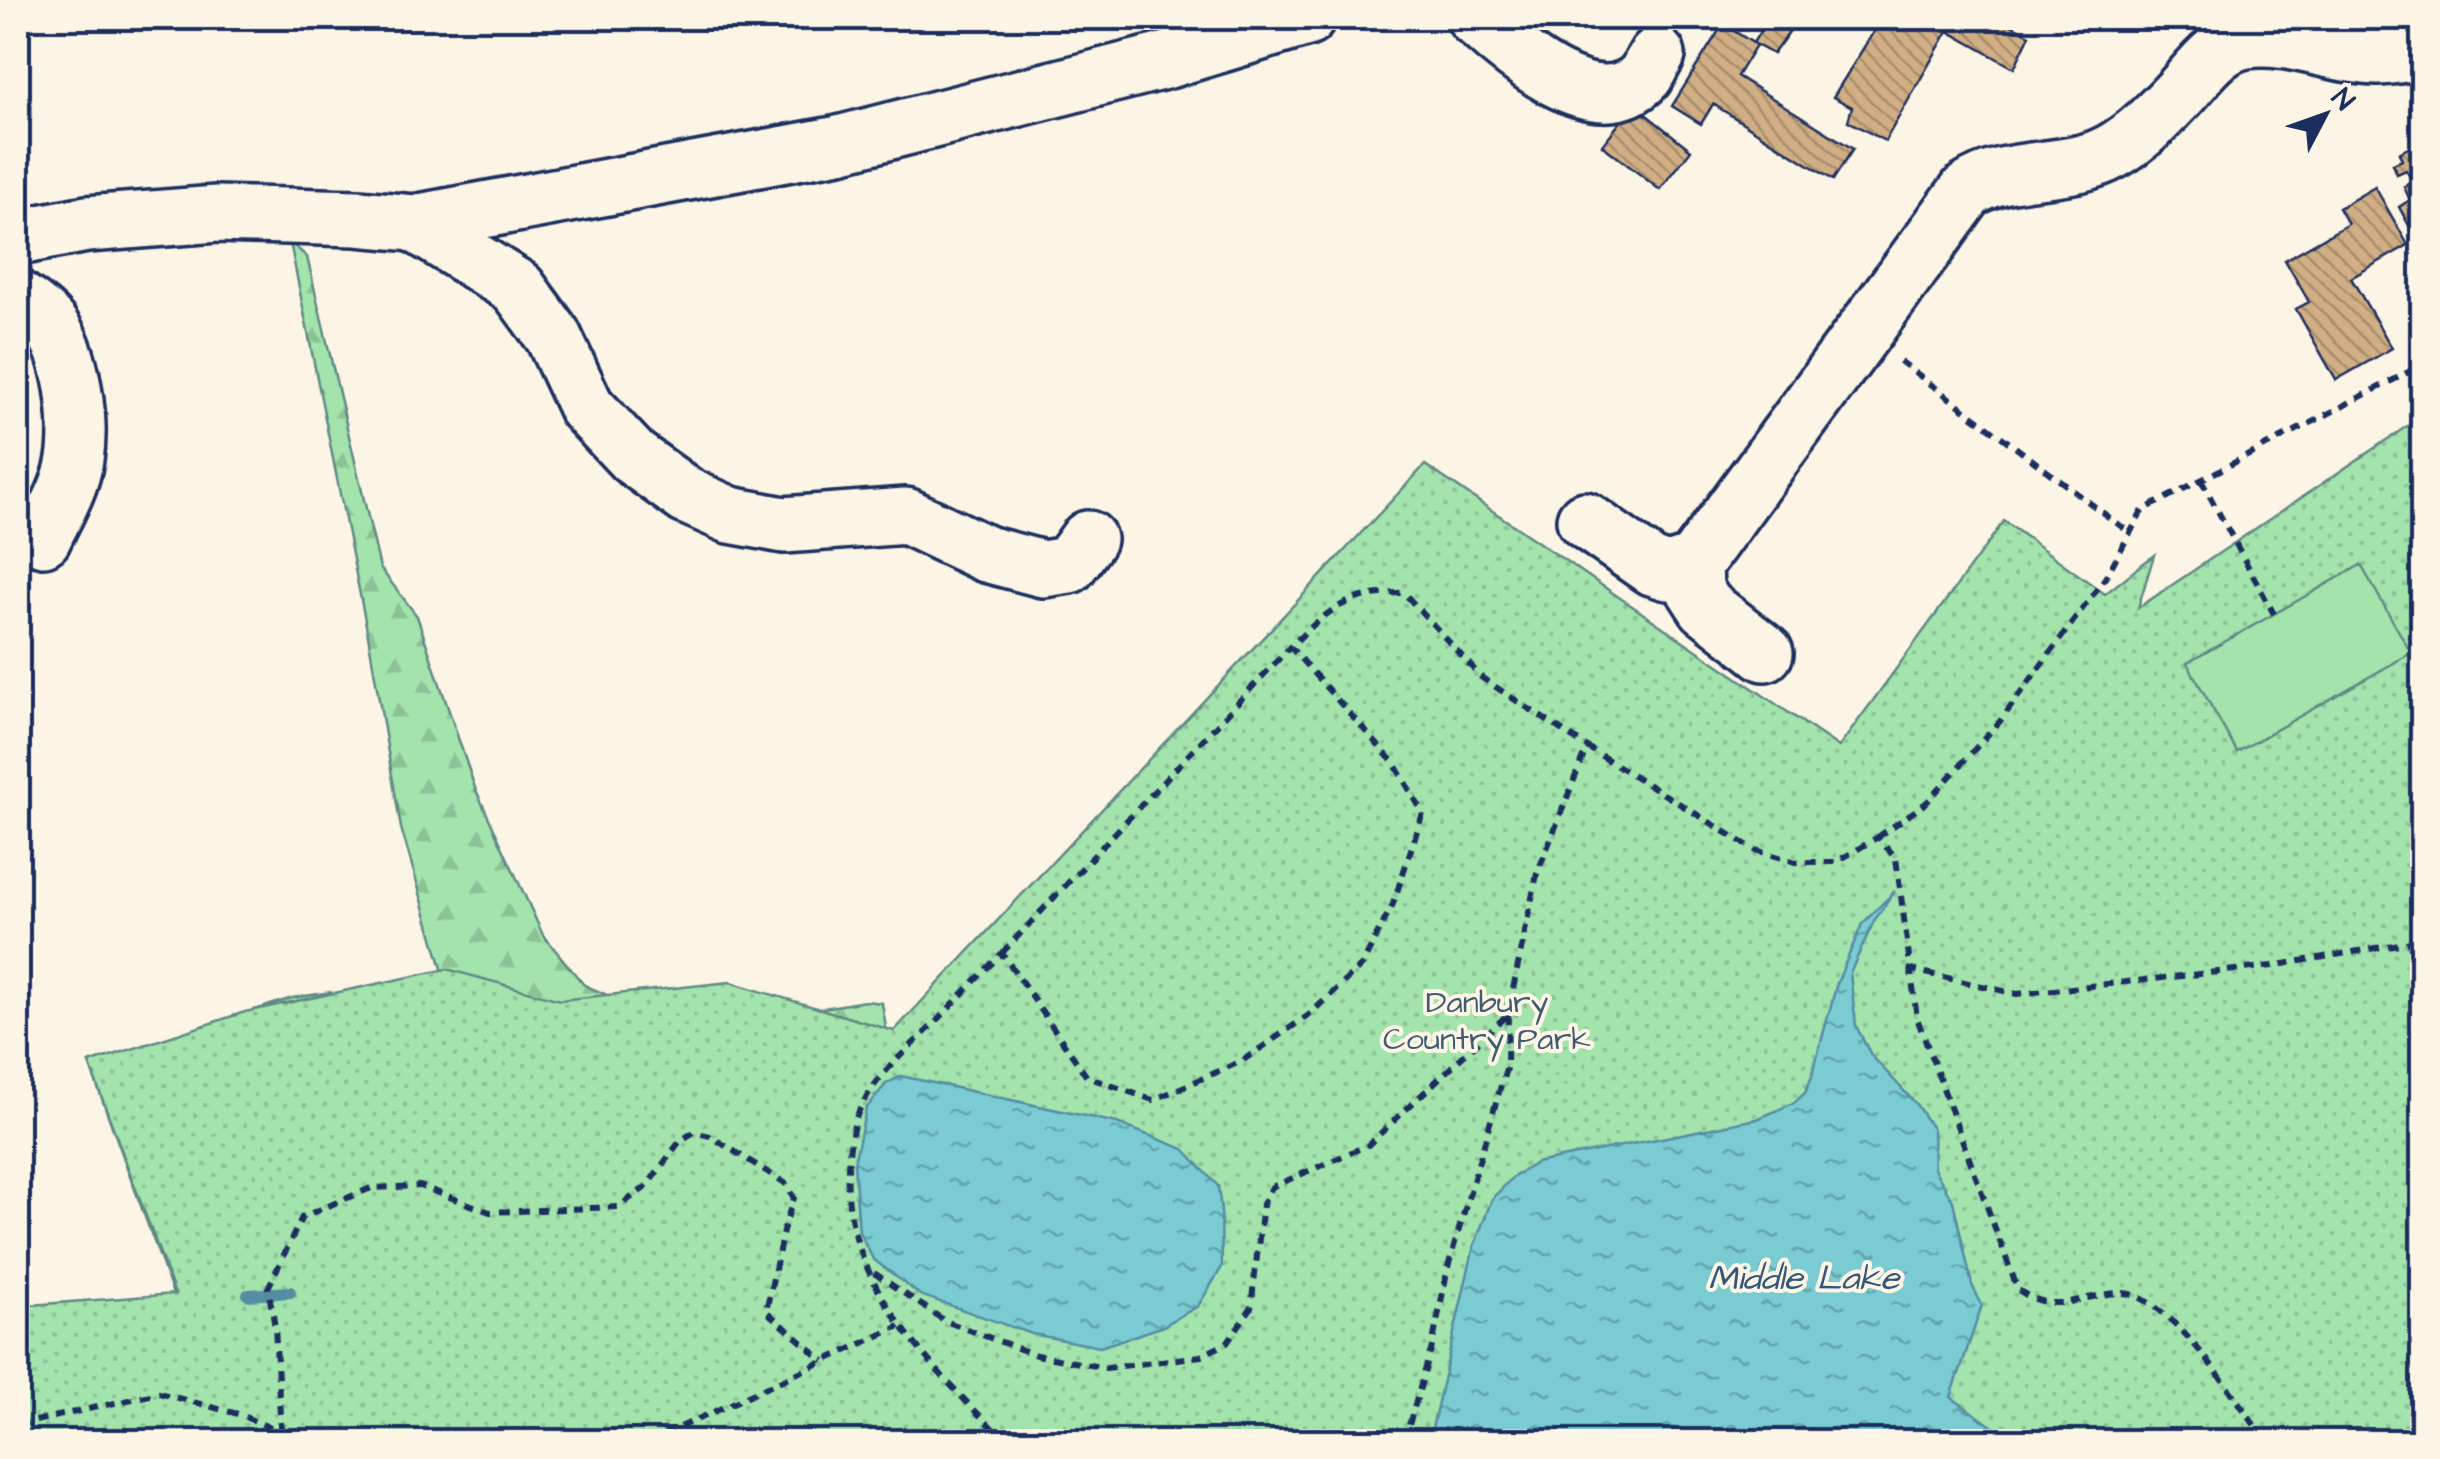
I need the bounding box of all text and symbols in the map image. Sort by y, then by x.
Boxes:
north arrow [2275,65,2375,165]
text: N [2322,80,2364,119]
park label: Danbury Country Park [1383,980,1591,1062]
water label: Middle Lake [1708,1254,1902,1303]

